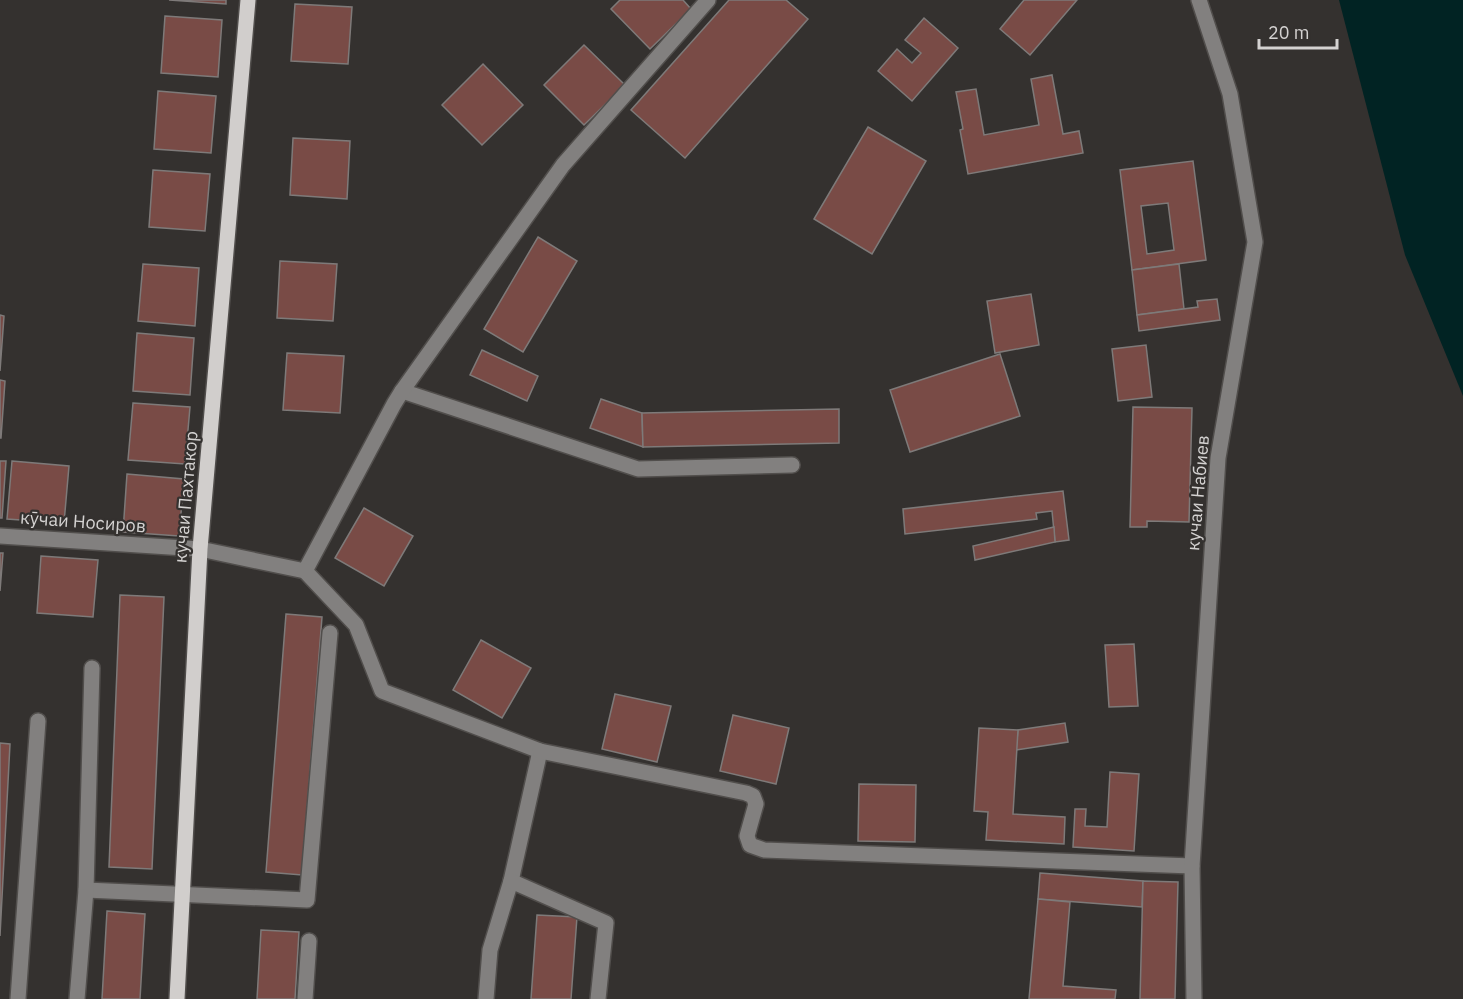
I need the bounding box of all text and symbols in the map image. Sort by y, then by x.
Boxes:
scale bar [1259,12,1337,50]
text: 20 m [1268,21,1310,44]
street label: кучаи Пахтакор [168,430,203,564]
street label: кучаи Набиев [1181,434,1214,552]
street label: кӯчаи Носиров [19,506,147,537]

